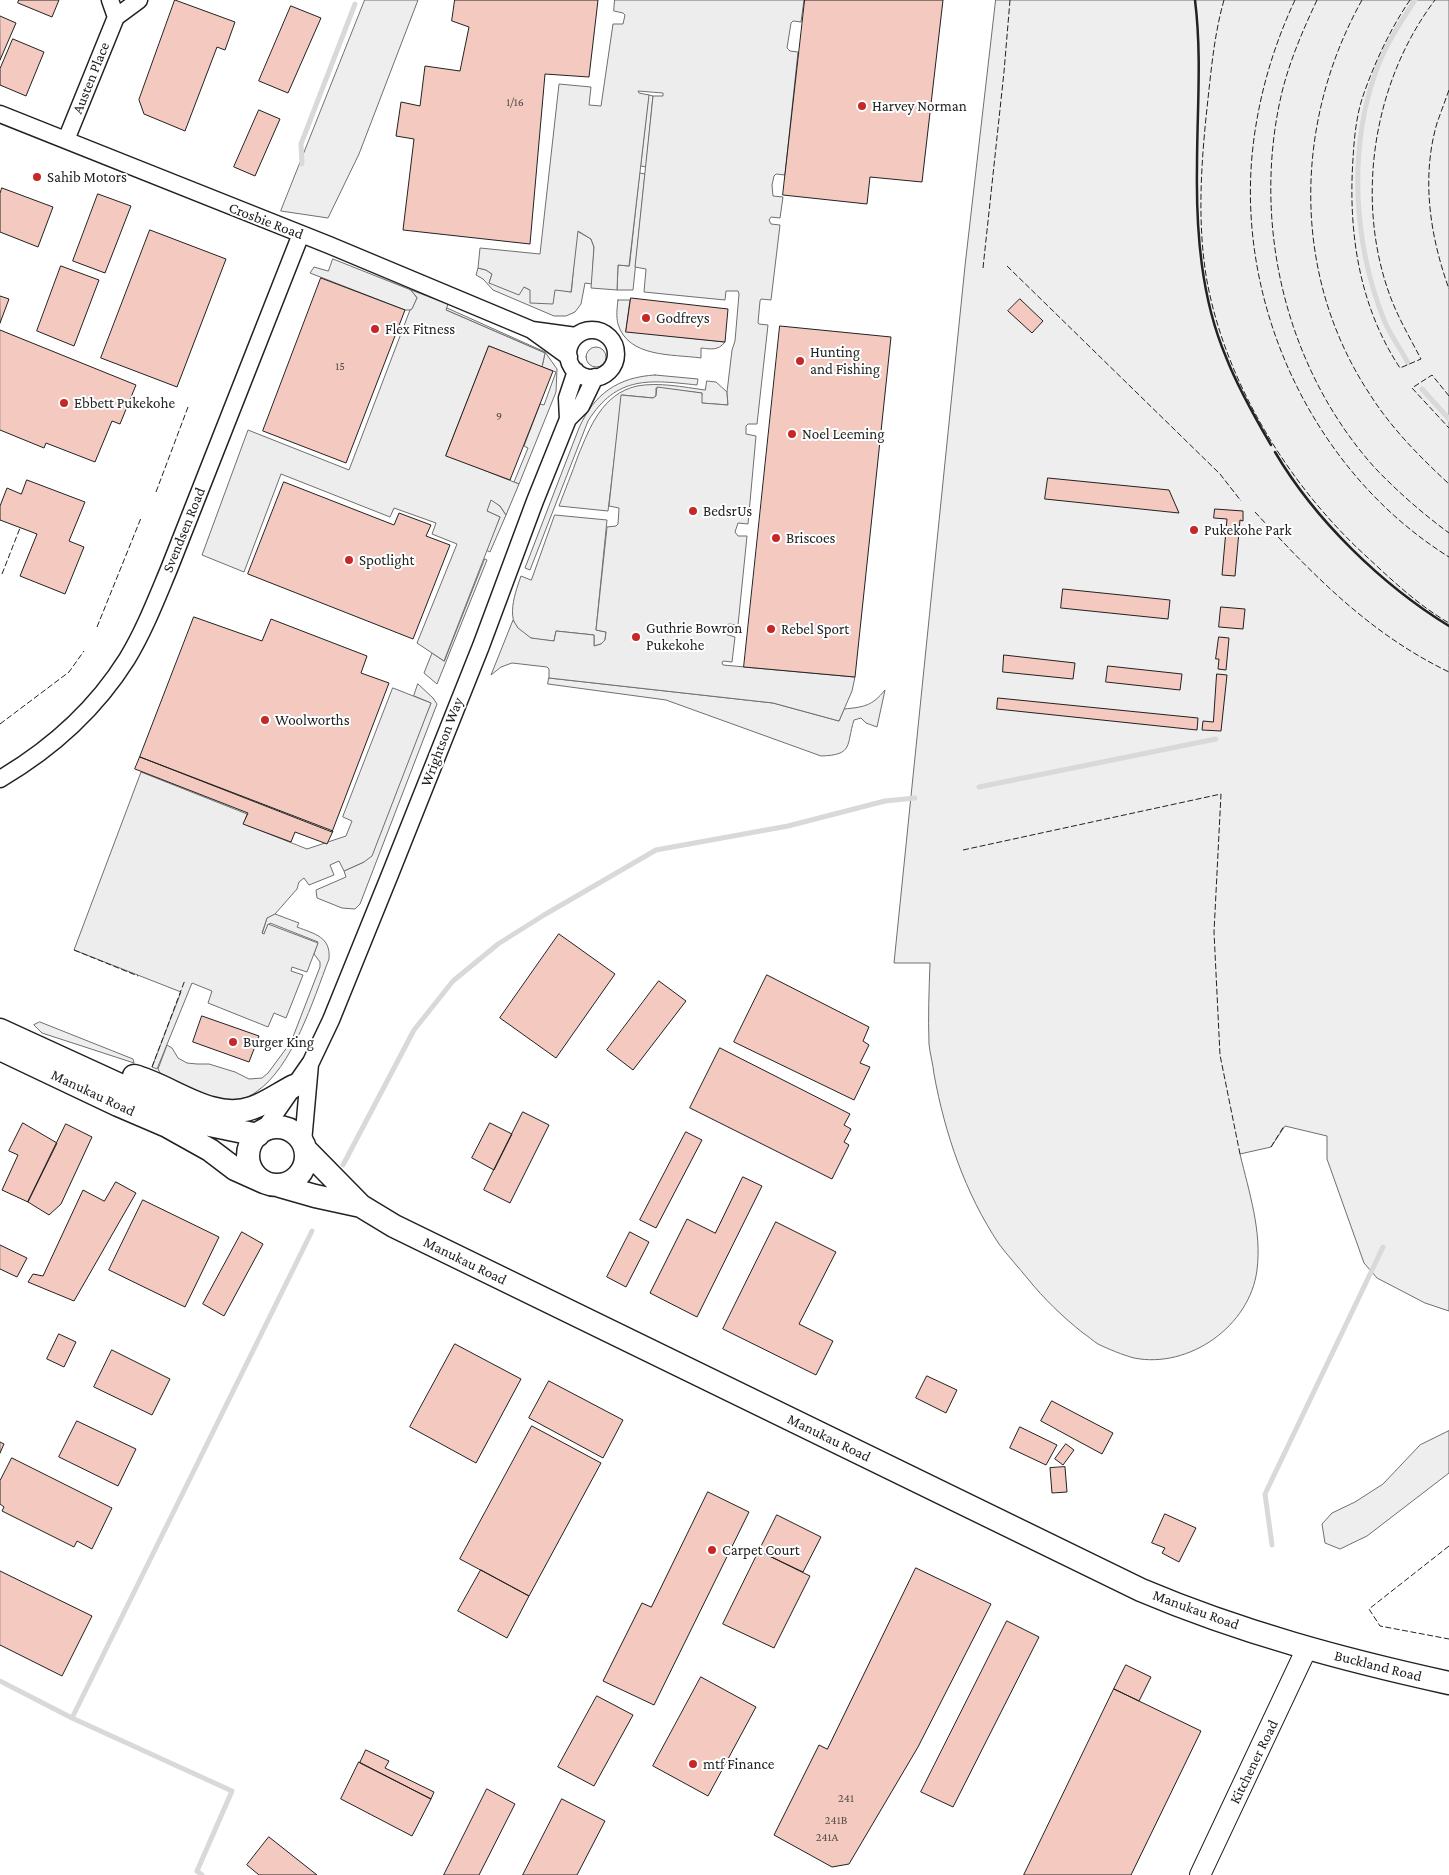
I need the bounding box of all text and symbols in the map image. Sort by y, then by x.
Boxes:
street label: Austen Place [68,40,114,116]
house number: 1/16 [506,95,524,109]
place label: Harvey Norman [872,97,967,115]
marker: Harvey Norman [856,100,868,112]
place label: Sahib Motors [47,168,127,186]
marker: Sahib Motors [31,171,43,183]
street label: Crosbie Road [226,199,306,243]
place label: Godfreys [656,309,710,327]
marker: Godfreys [640,312,652,324]
place label: Flex Fitness [385,320,455,338]
marker: Flex Fitness [369,323,381,335]
place label: Hunting and Fishing [810,343,880,378]
marker: Hunting and Fishing [794,355,806,367]
house number: 15 [335,359,345,373]
place label: Ebbett Pukekohe [74,394,175,412]
marker: Ebbett Pukekohe [58,397,70,409]
house number: 9 [496,409,502,423]
place label: Noel Leeming [802,425,885,443]
marker: Noel Leeming [786,428,798,440]
street label: Svendsen Road [159,485,209,575]
place label: BedsrUs [703,502,752,520]
marker: BedsrUs [687,505,699,517]
place label: Pukekohe Park [1204,521,1292,539]
marker: Pukekohe Park [1188,524,1200,536]
place label: Briscoes [786,529,835,547]
marker: Briscoes [770,532,782,544]
place label: Spotlight [359,551,414,569]
marker: Spotlight [343,554,355,566]
place label: Guthrie Bowron Pukekohe [646,619,742,654]
place label: Rebel Sport [781,620,849,638]
marker: Rebel Sport [765,623,777,635]
marker: Guthrie Bowron Pukekohe [630,631,642,643]
street label: Wrightson Way [417,695,467,789]
place label: Woolworths [275,711,350,729]
marker: Woolworths [259,714,271,726]
place label: Burger King [243,1033,314,1051]
marker: Burger King [227,1036,239,1048]
street label: Manukau Road [48,1066,138,1120]
street label: Manukau Road [420,1233,510,1289]
street label: Manukau Road [784,1410,874,1466]
place label: Carpet Court [722,1541,800,1559]
marker: Carpet Court [706,1544,718,1556]
street label: Manukau Road [1150,1586,1242,1634]
street label: Buckland Road [1332,1646,1424,1686]
street label: Kitchener Road [1226,1717,1282,1807]
place label: mtf Finance [703,1755,774,1773]
marker: mtf Finance [687,1758,699,1770]
house number: 241 [838,1791,854,1805]
house number: 241B [825,1813,847,1827]
house number: 241A [816,1830,838,1844]

